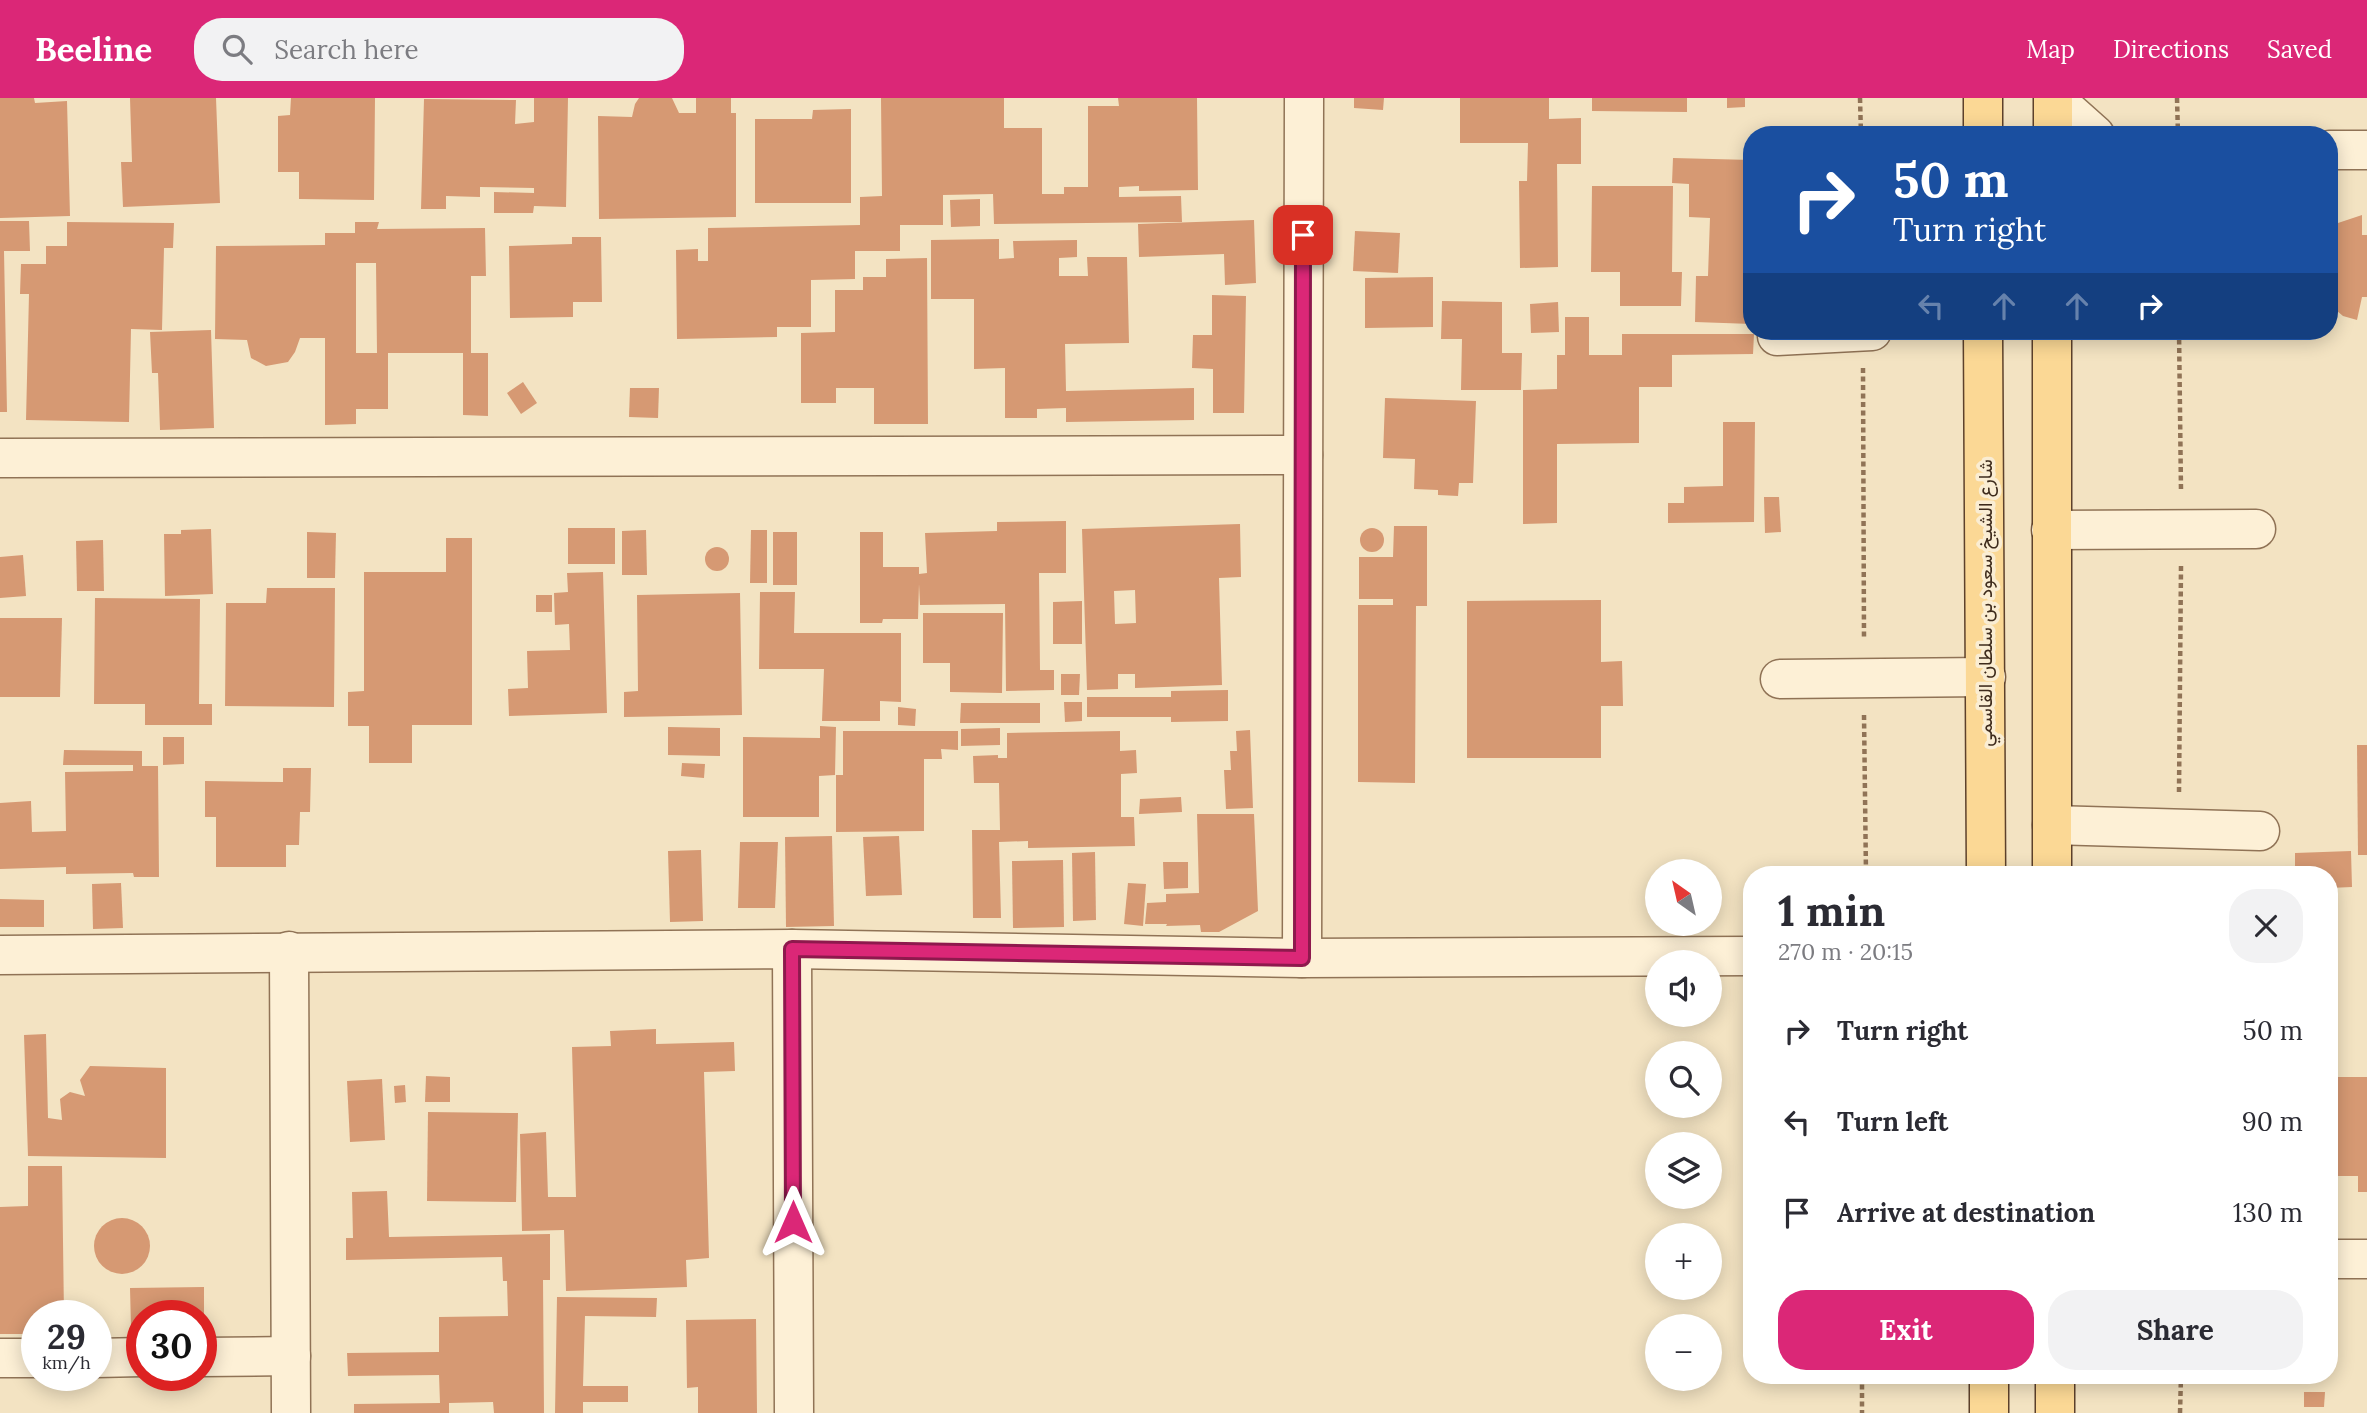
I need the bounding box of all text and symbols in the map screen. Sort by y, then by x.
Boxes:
search box [194,18,684,81]
text: Beeline [35,28,152,70]
icon: search [218,30,256,68]
text: Search here [274,33,419,66]
text: Map [2026,34,2075,65]
text: Directions [2113,34,2229,65]
text: Saved [2267,34,2332,65]
text: 50 m [1893,148,2009,210]
icon: right [1778,154,1869,245]
pin [1273,205,1333,265]
text: Turn right [1893,209,2046,250]
icon: arrive [1284,216,1322,254]
icon: left [1912,287,1950,325]
icon: ahead [1985,287,2023,325]
icon: ahead [2058,287,2096,325]
icon: right [2131,287,2169,325]
street label: شارع الشيخ سعود بن سلطان القاسمي [1973,459,2001,747]
north arrow [1645,859,1722,936]
map controls [1645,859,1722,1391]
text: 1 min [1778,884,1885,938]
button: close [2229,889,2303,963]
text: 270 m · 20:15 [1778,937,1913,966]
button: sound [1645,950,1722,1027]
icon: right [1778,1012,1816,1050]
text: Turn right [1837,1014,1968,1047]
text: 50 m [2243,1014,2303,1047]
button: search [1645,1041,1722,1118]
icon: left [1778,1103,1816,1141]
text: Turn left [1837,1105,1948,1138]
text: 90 m [2242,1105,2303,1138]
button: layers [1645,1132,1722,1209]
position arrow [756,1185,830,1259]
icon: arrive [1778,1194,1816,1232]
text: Arrive at destination [1837,1196,2095,1229]
text: 130 m [2233,1196,2303,1229]
button: + [1645,1223,1722,1300]
button: Exit [1778,1290,2034,1370]
button: Share [2048,1290,2303,1370]
speed limit sign: 30 [126,1300,217,1391]
text: 29 [47,1314,86,1359]
button: − [1645,1314,1722,1391]
text: km/h [42,1351,91,1374]

